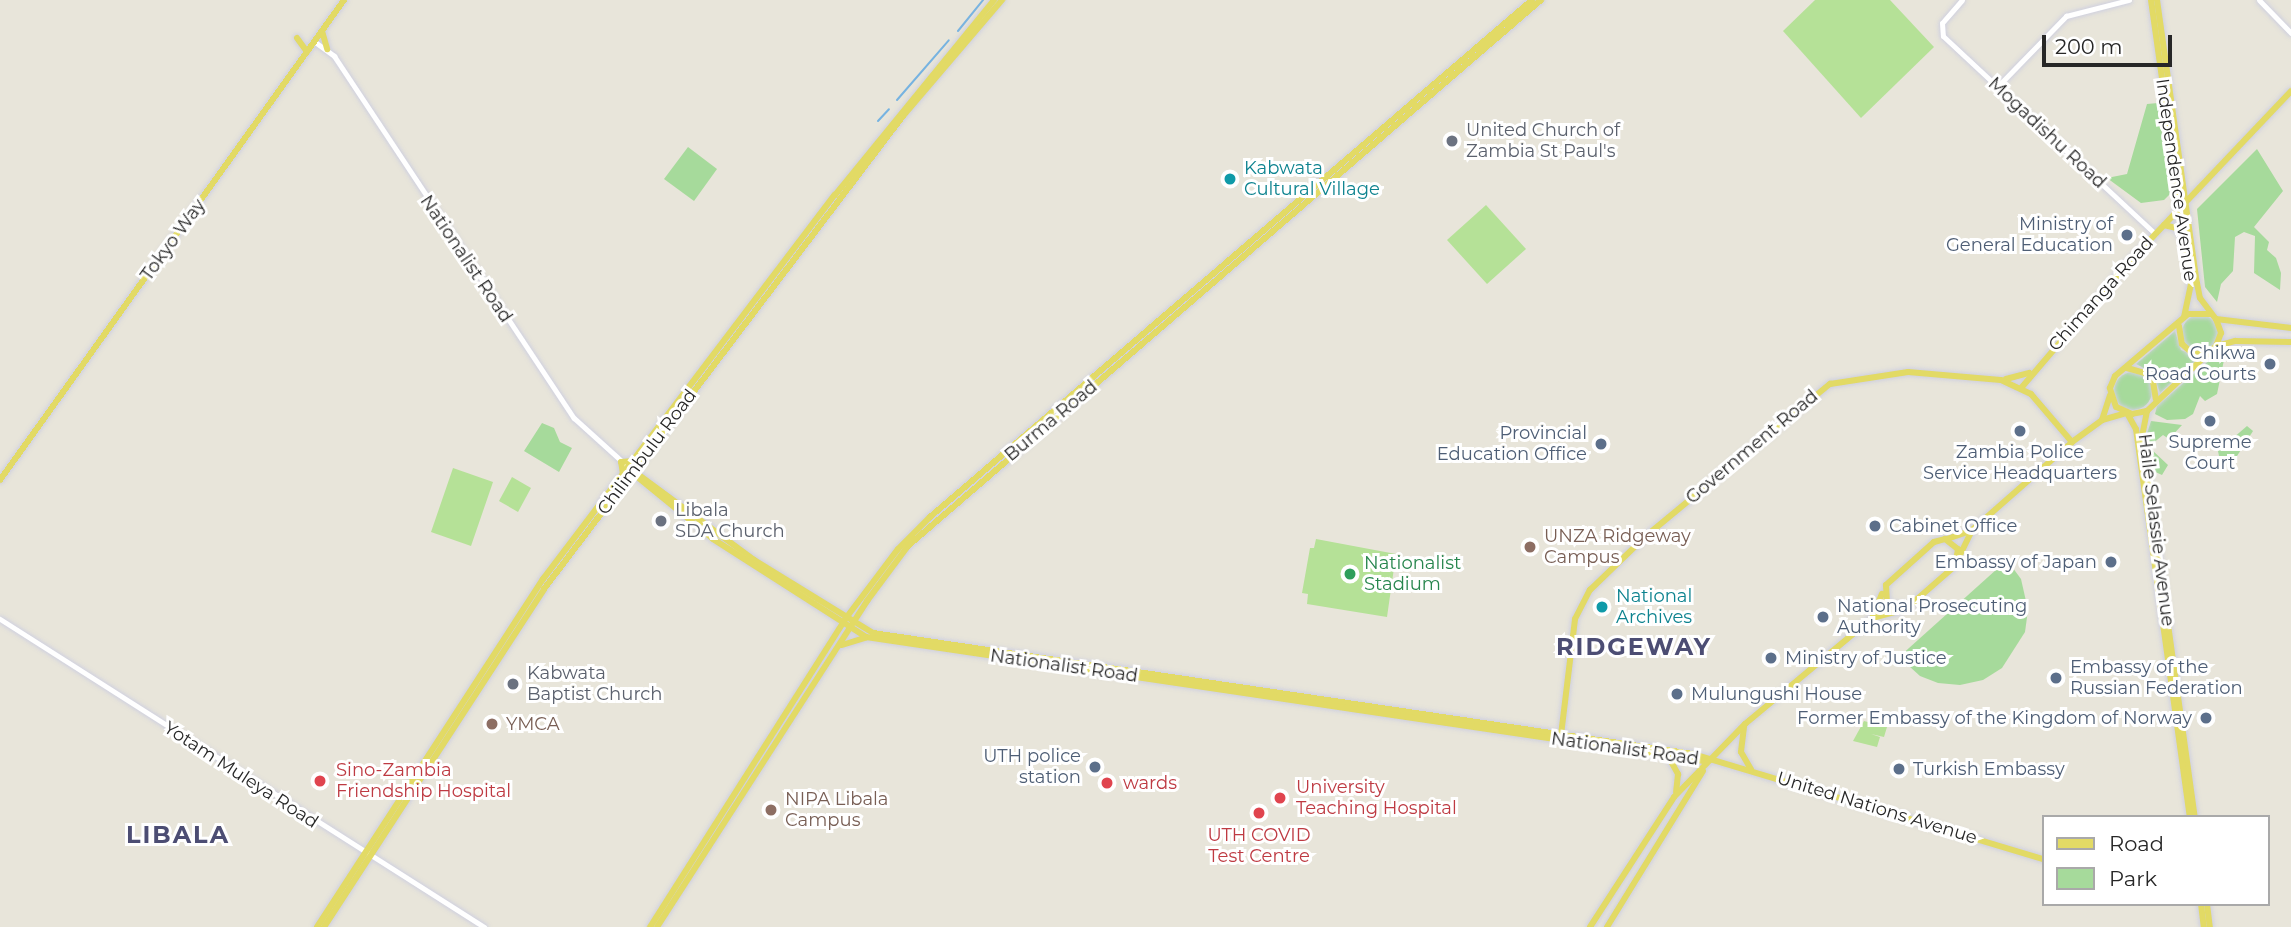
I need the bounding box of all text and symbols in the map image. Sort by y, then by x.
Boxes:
scale bar [2046,21,2176,65]
text: 200 m [2055,34,2122,59]
street label: Mogadishu Road [1984,73,2110,193]
street label: Independence Avenue [2151,77,2201,283]
place label: United Church of Zambia St Paul's [1466,120,1620,162]
marker: United Church of Zambia St Paul's [1444,133,1460,149]
place label: Kabwata Cultural Village [1244,158,1380,200]
marker: Kabwata Cultural Village [1222,171,1238,187]
street label: Nationalist Road [415,191,517,327]
street label: Tokyo Way [136,195,210,285]
place label: Ministry of General Education [1946,214,2113,256]
marker: Ministry of General Education [2119,227,2135,243]
street label: Chimanga Road [2044,232,2158,356]
place label: Chikwa Road Courts [2145,343,2256,386]
marker: Chikwa Road Courts [2262,356,2278,372]
street label: Burma Road [1000,376,1102,466]
street label: Chilimbulu Road [593,385,701,519]
street label: Government Road [1682,385,1822,509]
marker: Supreme Court [2202,413,2218,429]
place label: Provincial Education Office [1437,423,1587,466]
marker: Zambia Police Service Headquarters [2012,423,2028,439]
street label: Haile Selassie Avenue [2133,432,2179,628]
place label: Supreme Court [2168,432,2252,474]
marker: Provincial Education Office [1593,436,1609,452]
place label: Zambia Police Service Headquarters [1923,442,2117,484]
place label: Libala SDA Church [675,500,785,542]
marker: Libala SDA Church [653,513,669,529]
place label: Cabinet Office [1889,515,2017,537]
marker: Cabinet Office [1867,518,1883,534]
place label: UNZA Ridgeway Campus [1544,526,1691,568]
marker: UNZA Ridgeway Campus [1522,539,1538,555]
place label: Embassy of Japan [1934,551,2097,573]
place label: Nationalist Stadium [1364,553,1461,596]
marker: Embassy of Japan [2103,554,2119,570]
marker: Nationalist Stadium [1342,566,1358,582]
place label: National Archives [1616,586,1692,628]
place label: National Prosecuting Authority [1837,596,2027,638]
marker: National Archives [1594,599,1610,615]
marker: National Prosecuting Authority [1815,609,1831,625]
district label: RIDGEWAY [1557,633,1711,661]
street label: Nationalist Road [989,645,1139,687]
place label: Ministry of Justice [1785,647,1947,669]
marker: Ministry of Justice [1763,650,1779,666]
place label: Embassy of the Russian Federation [2070,657,2243,700]
place label: Kabwata Baptist Church [527,663,663,706]
marker: Embassy of the Russian Federation [2048,670,2064,686]
marker: Kabwata Baptist Church [505,676,521,692]
place label: Mulungushi House [1691,683,1862,705]
marker: Mulungushi House [1669,686,1685,702]
place label: Former Embassy of the Kingdom of Norway [1797,707,2192,729]
marker: Former Embassy of the Kingdom of Norway [2198,710,2214,726]
place label: YMCA [506,713,560,735]
marker: YMCA [484,716,500,732]
street label: Yotam Muleya Road [160,717,322,833]
street label: Nationalist Road [1550,728,1700,770]
place label: UTH police station [983,746,1081,788]
place label: Turkish Embassy [1913,758,2065,780]
marker: UTH police station [1087,759,1103,775]
place label: Sino-Zambia Friendship Hospital [336,760,511,802]
marker: Turkish Embassy [1891,761,1907,777]
street label: United Nations Avenue [1774,767,1980,849]
marker: Sino-Zambia Friendship Hospital [310,771,330,791]
place label: wards [1123,772,1177,794]
marker: wards [1097,773,1117,793]
place label: University Teaching Hospital [1296,777,1457,820]
marker: University Teaching Hospital [1270,788,1290,808]
place label: NIPA Libala Campus [785,789,888,832]
marker: NIPA Libala Campus [763,802,779,818]
marker: UTH COVID Test Centre [1249,803,1269,823]
legend [2042,815,2270,906]
district label: LIBALA [127,821,229,849]
place label: UTH COVID Test Centre [1207,825,1311,868]
text: Road [2109,831,2164,856]
text: Park [2109,866,2157,891]

